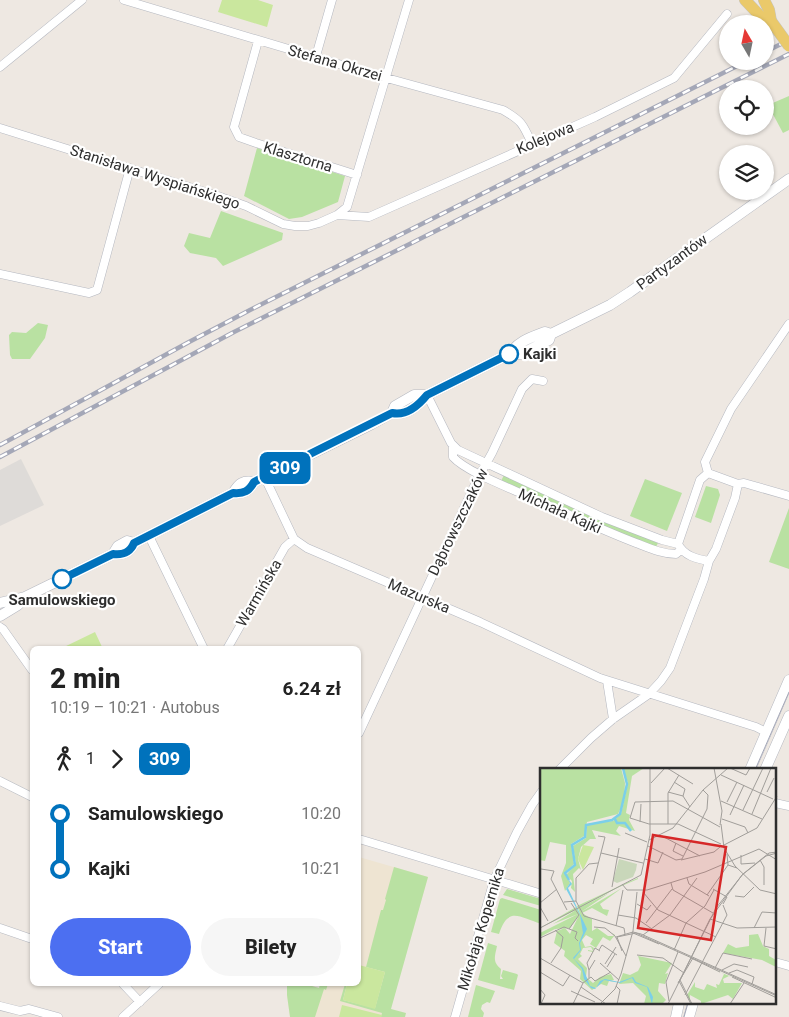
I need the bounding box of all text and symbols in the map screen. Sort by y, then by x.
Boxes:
north arrow [719,15,774,70]
map controls [719,15,774,200]
street label: Stefana Okrzei [286,41,384,85]
button: locate [719,80,774,135]
street label: Kolejowa [513,118,577,158]
street label: Klasztorna [261,138,335,176]
street label: Stanisława Wyspiańskiego [68,141,242,213]
button: layers [719,145,774,200]
street label: Partyzantów [633,230,711,294]
marker: Kajki [499,344,519,364]
place label: Kajki [523,345,556,363]
line badge: 309 [256,452,314,484]
text: 309 [270,457,300,478]
street label: Dąbrowszczaków [424,465,492,579]
street label: Michała Kajki [516,485,604,537]
street label: Warmińska [232,556,286,630]
marker: Samulowskiego [52,569,72,589]
street label: Mazurska [385,575,453,617]
place label: Samulowskiego [9,591,115,609]
text: 2 min [50,662,121,695]
text: 6.24 zł [283,677,341,700]
text: 10:19 – 10:21 · Autobus [50,698,220,717]
icon: walk [50,745,78,773]
icon: forward [103,745,131,773]
text: 309 [149,748,180,769]
text: 1 [86,749,95,768]
inset map [540,768,776,1004]
text: Samulowskiego [88,802,223,825]
text: 10:20 [301,804,341,823]
text: Kajki [88,857,130,880]
text: 10:21 [301,859,341,878]
street label: Mikołaja Kopernika [454,865,508,993]
button: Start [50,918,191,976]
button: Bilety [201,918,341,976]

